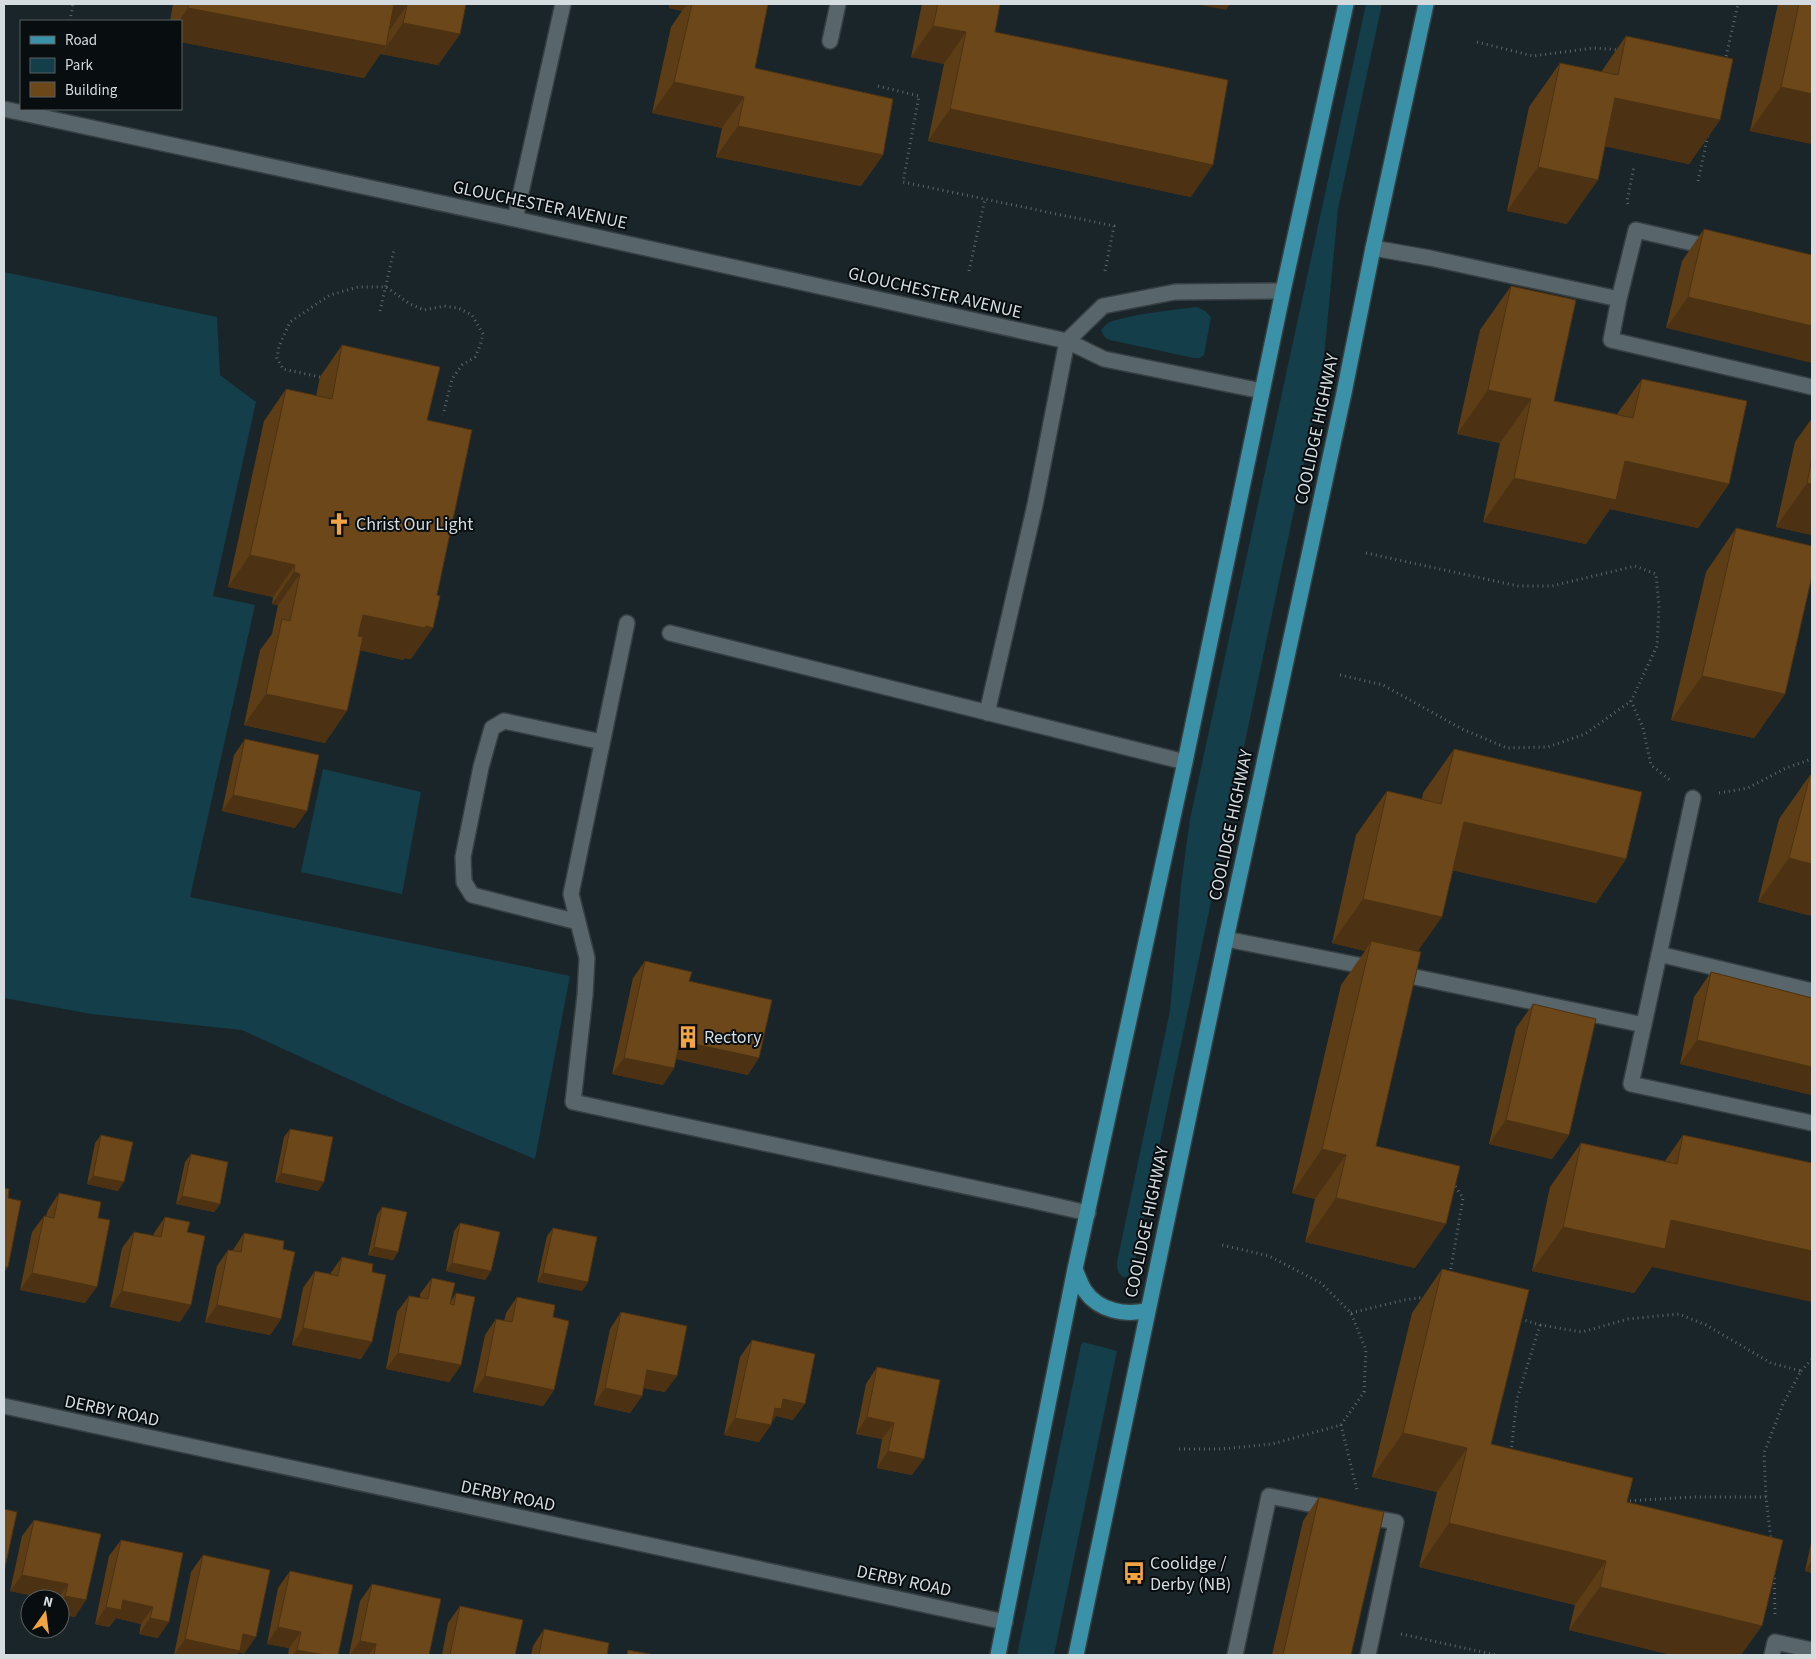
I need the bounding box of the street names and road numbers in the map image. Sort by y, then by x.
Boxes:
street label: GLOUCHESTER AVENUE [450,174,630,236]
street label: GLOUCHESTER AVENUE [846,261,1024,325]
street label: COOLIDGE HIGHWAY [1289,351,1345,507]
street label: COOLIDGE HIGHWAY [1203,747,1259,903]
street label: COOLIDGE HIGHWAY [1119,1144,1175,1300]
street label: DERBY ROAD [62,1389,162,1433]
street label: DERBY ROAD [458,1474,558,1518]
street label: DERBY ROAD [854,1559,954,1603]

